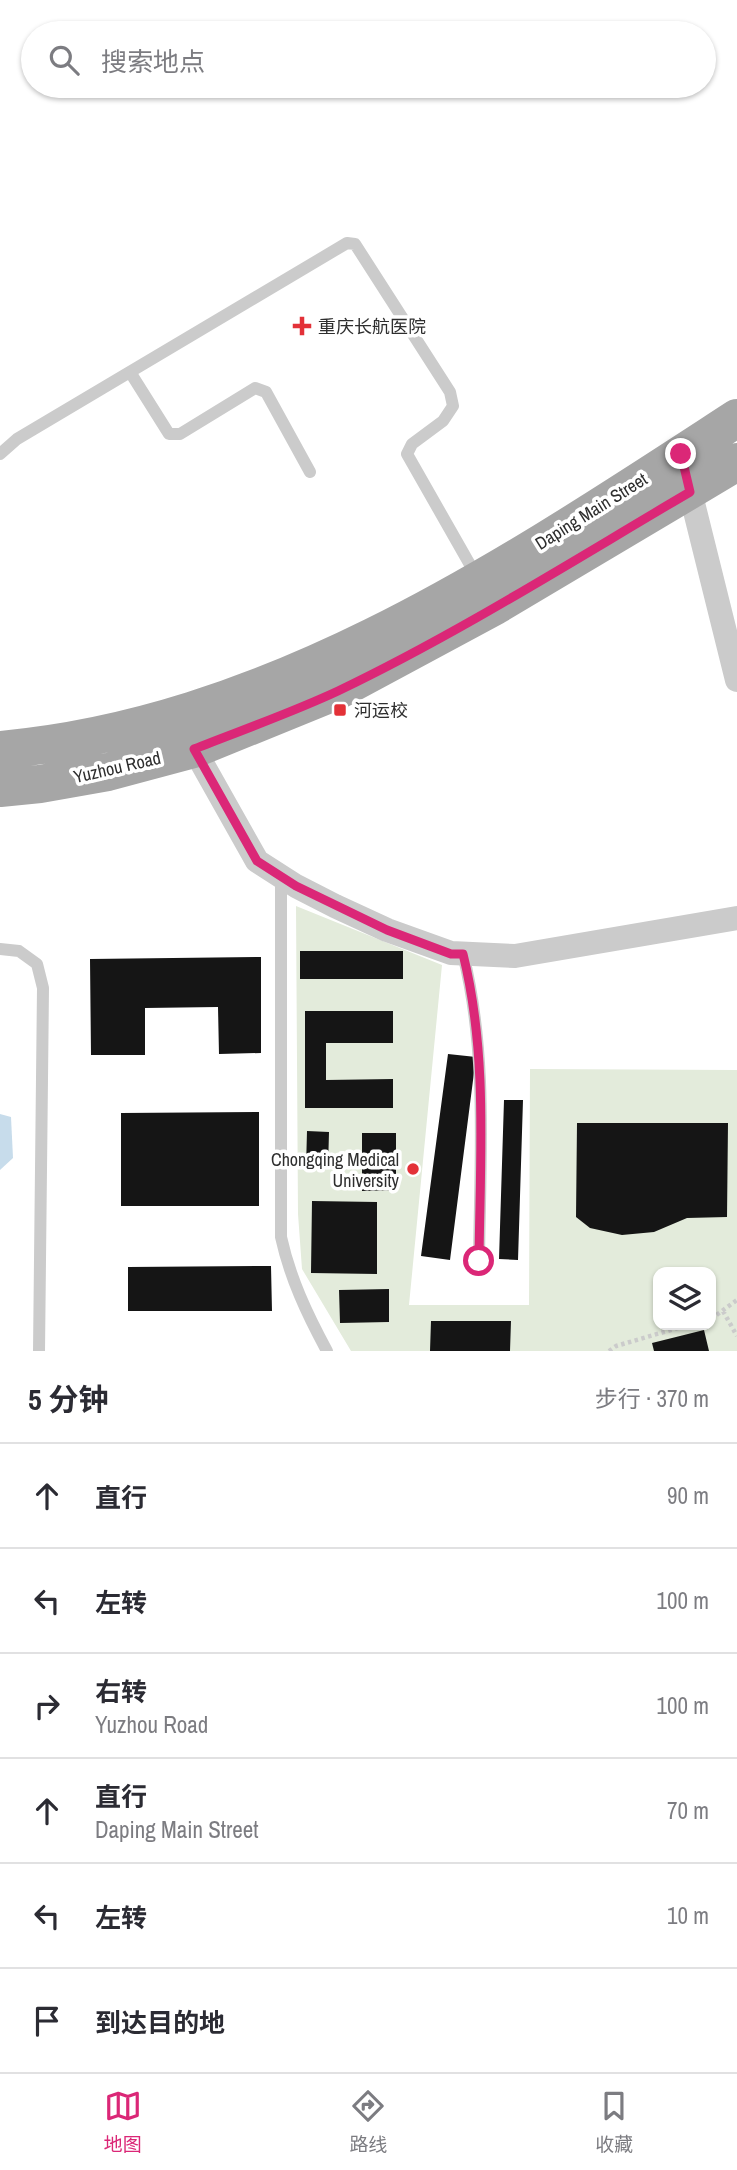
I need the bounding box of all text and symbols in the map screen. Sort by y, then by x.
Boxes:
search box [21,21,716,98]
icon: search [45,41,83,79]
text: 搜索地点 [101,44,205,79]
place label: 重庆长航医院 [318,314,426,339]
marker: 重庆长航医院 [292,316,312,336]
route end [665,438,696,469]
street label: Daping Main Street [530,466,652,556]
place label: 河运校 [354,698,408,723]
marker: 河运校 [332,702,348,718]
street label: Yuzhou Road [71,745,163,789]
place label: Chongqing Medical University [271,1147,400,1193]
marker: Chongqing Medical University [405,1161,421,1177]
route start [463,1245,494,1276]
map controls [653,1267,716,1330]
button: layers [653,1267,716,1330]
text: 5 分钟 [28,1379,109,1419]
text: 步行 · 370 m [595,1383,709,1414]
icon: ahead [28,1477,66,1515]
text: 直行 [95,1480,147,1515]
text: 90 m [667,1480,709,1511]
icon: left [28,1582,66,1620]
text: 左转 [95,1585,147,1620]
text: 100 m [657,1585,709,1616]
text: 右转 [95,1674,147,1709]
icon: right [28,1687,66,1725]
text: 100 m [657,1690,709,1721]
text: Yuzhou Road [95,1709,208,1740]
text: 直行 [95,1779,147,1814]
icon: ahead [28,1792,66,1830]
text: 70 m [667,1795,709,1826]
text: Daping Main Street [95,1814,259,1845]
icon: left [28,1897,66,1935]
text: 左转 [95,1900,147,1935]
text: 10 m [667,1900,709,1931]
icon: arrive [28,2002,66,2040]
text: 到达目的地 [95,2005,225,2040]
tab: 地图 [104,2087,142,2157]
tab: 路线 [349,2087,387,2157]
tab: 收藏 [595,2087,633,2157]

